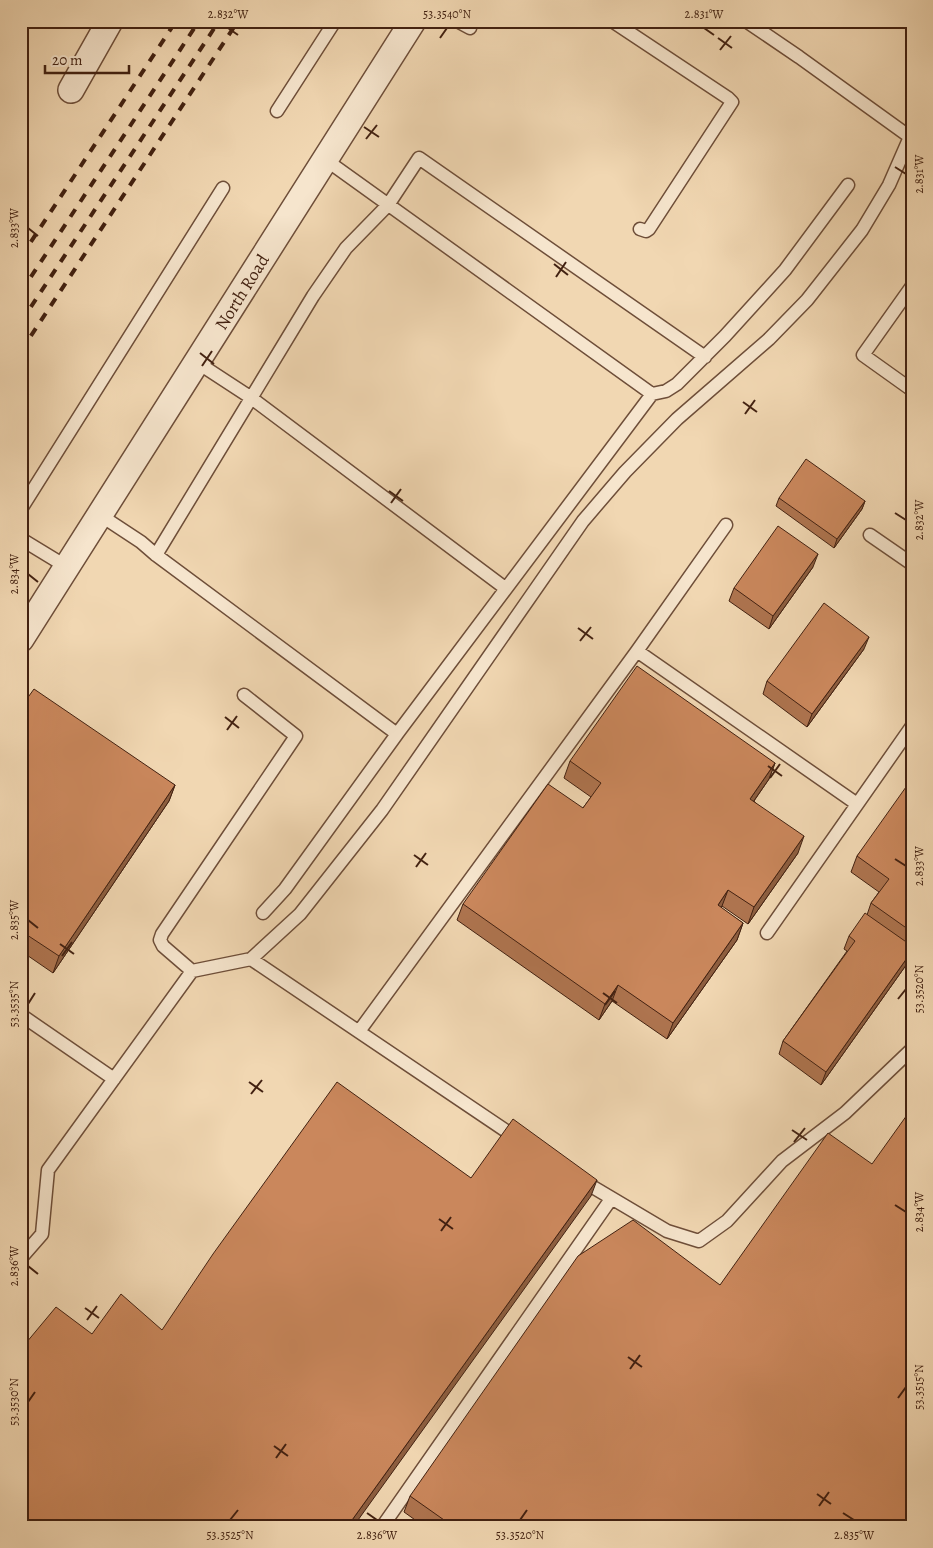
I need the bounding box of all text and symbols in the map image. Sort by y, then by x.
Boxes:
text: 2.832°W [208,6,249,22]
text: 53.3540°N [423,6,471,22]
text: 2.831°W [684,6,724,22]
scale bar [45,42,129,74]
text: 20 m [52,50,83,70]
text: 2.831°W [911,154,927,194]
text: 2.833°W [6,207,22,248]
street label: North Road [209,249,275,334]
text: 2.832°W [911,499,927,540]
text: 2.834°W [6,553,22,594]
text: 2.833°W [911,845,927,886]
text: 2.835°W [6,899,22,940]
text: 53.3520°N [911,964,927,1013]
text: 53.3535°N [6,980,22,1027]
text: 2.834°W [911,1191,927,1232]
text: 2.836°W [6,1245,22,1286]
text: 53.3515°N [911,1364,927,1410]
text: 53.3530°N [6,1378,22,1426]
text: 53.3525°N [206,1527,254,1543]
text: 2.836°W [357,1527,398,1543]
text: 53.3520°N [496,1527,545,1543]
text: 2.835°W [834,1527,875,1543]

